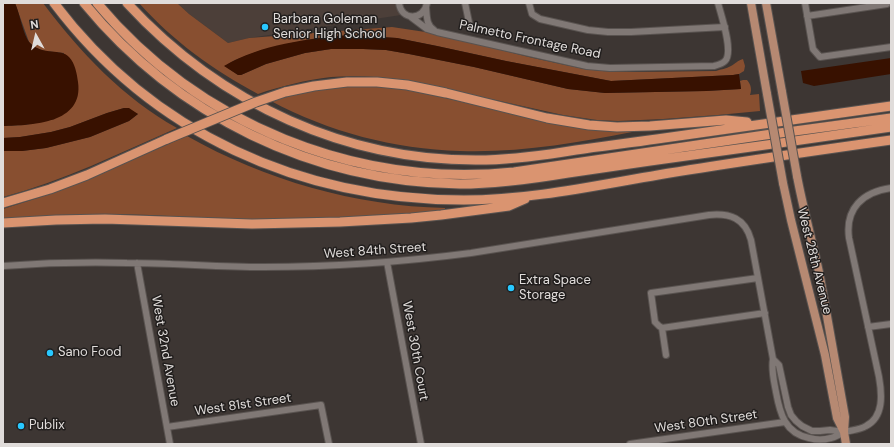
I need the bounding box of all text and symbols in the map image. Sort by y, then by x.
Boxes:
place label: Barbara Goleman Senior High School [273,12,385,43]
north arrow [16,16,56,56]
text: N [29,17,39,32]
street label: Palmetto Frontage Road [458,17,602,63]
marker: Barbara Goleman Senior High School [260,22,270,32]
street label: West 28th Avenue [793,206,835,316]
street label: West 84th Street [323,240,427,262]
place label: Extra Space Storage [519,273,591,304]
marker: Extra Space Storage [506,283,516,293]
street label: West 32nd Avenue [148,294,182,408]
street label: West 30th Court [399,300,431,402]
place label: Sano Food [58,345,121,361]
marker: Sano Food [45,348,55,358]
street label: West 81st Street [194,390,292,420]
street label: West 80th Street [654,407,758,437]
place label: Publix [29,418,65,434]
marker: Publix [16,421,26,431]

